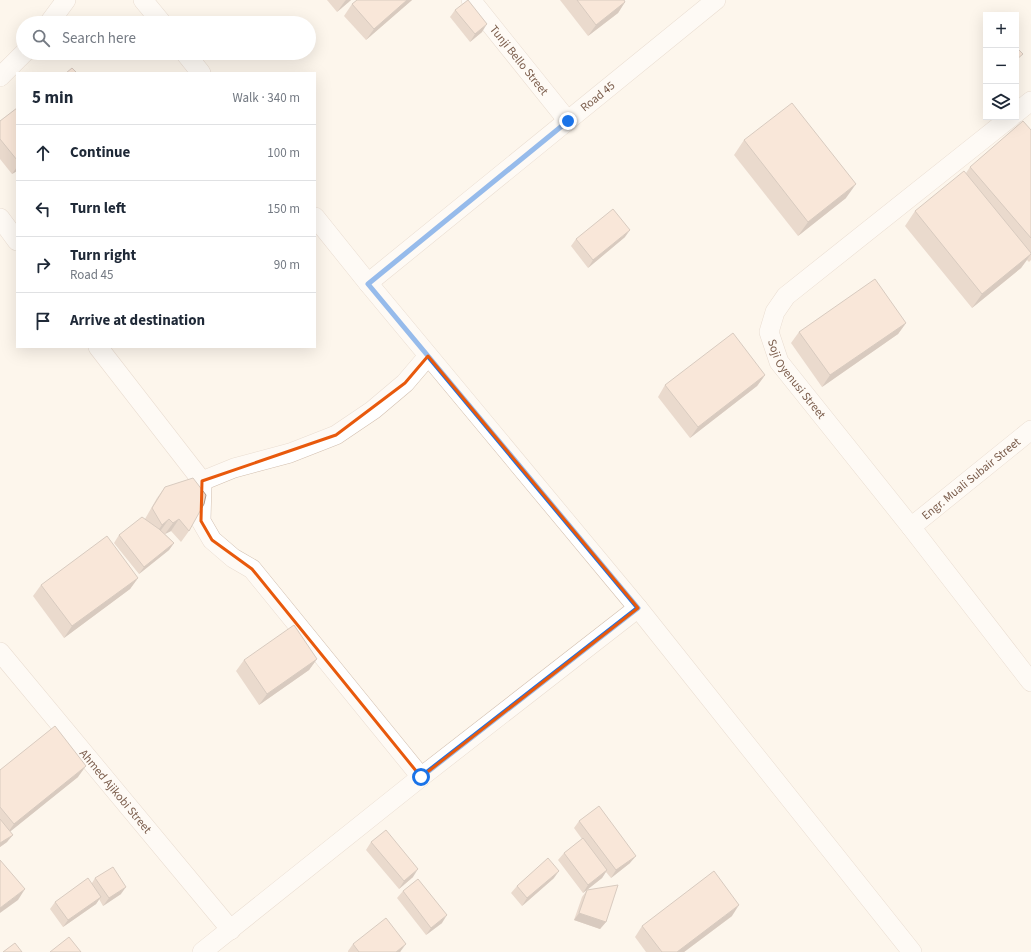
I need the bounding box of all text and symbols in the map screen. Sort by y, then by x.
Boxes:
map controls [983,12,1019,120]
button: + [983,12,1019,48]
search box [16,16,316,60]
street label: Tunji Bello Street [486,21,553,99]
icon: search [30,27,52,49]
text: Search here [62,28,136,49]
button: − [983,48,1019,84]
street label: Road 45 [577,77,619,116]
button: layers [983,84,1019,120]
text: 5 min [32,86,73,110]
text: Walk · 340 m [232,89,300,107]
route end [559,112,577,130]
icon: ahead [32,142,54,164]
text: Continue [70,142,130,163]
text: 100 m [267,144,300,162]
icon: left [32,198,54,220]
text: Turn left [70,198,126,219]
text: 150 m [267,200,300,218]
text: Turn right [70,245,136,266]
icon: right [32,254,54,276]
text: 90 m [274,256,300,274]
text: Road 45 [70,266,113,284]
icon: arrive [32,310,54,332]
text: Arrive at destination [70,310,205,331]
street label: Soji Oyenusi Street [763,337,830,423]
street label: Engr. Muali Subair Street [918,433,1024,524]
street label: Ahmed Ajikobi Street [76,745,156,837]
route start [412,768,430,786]

